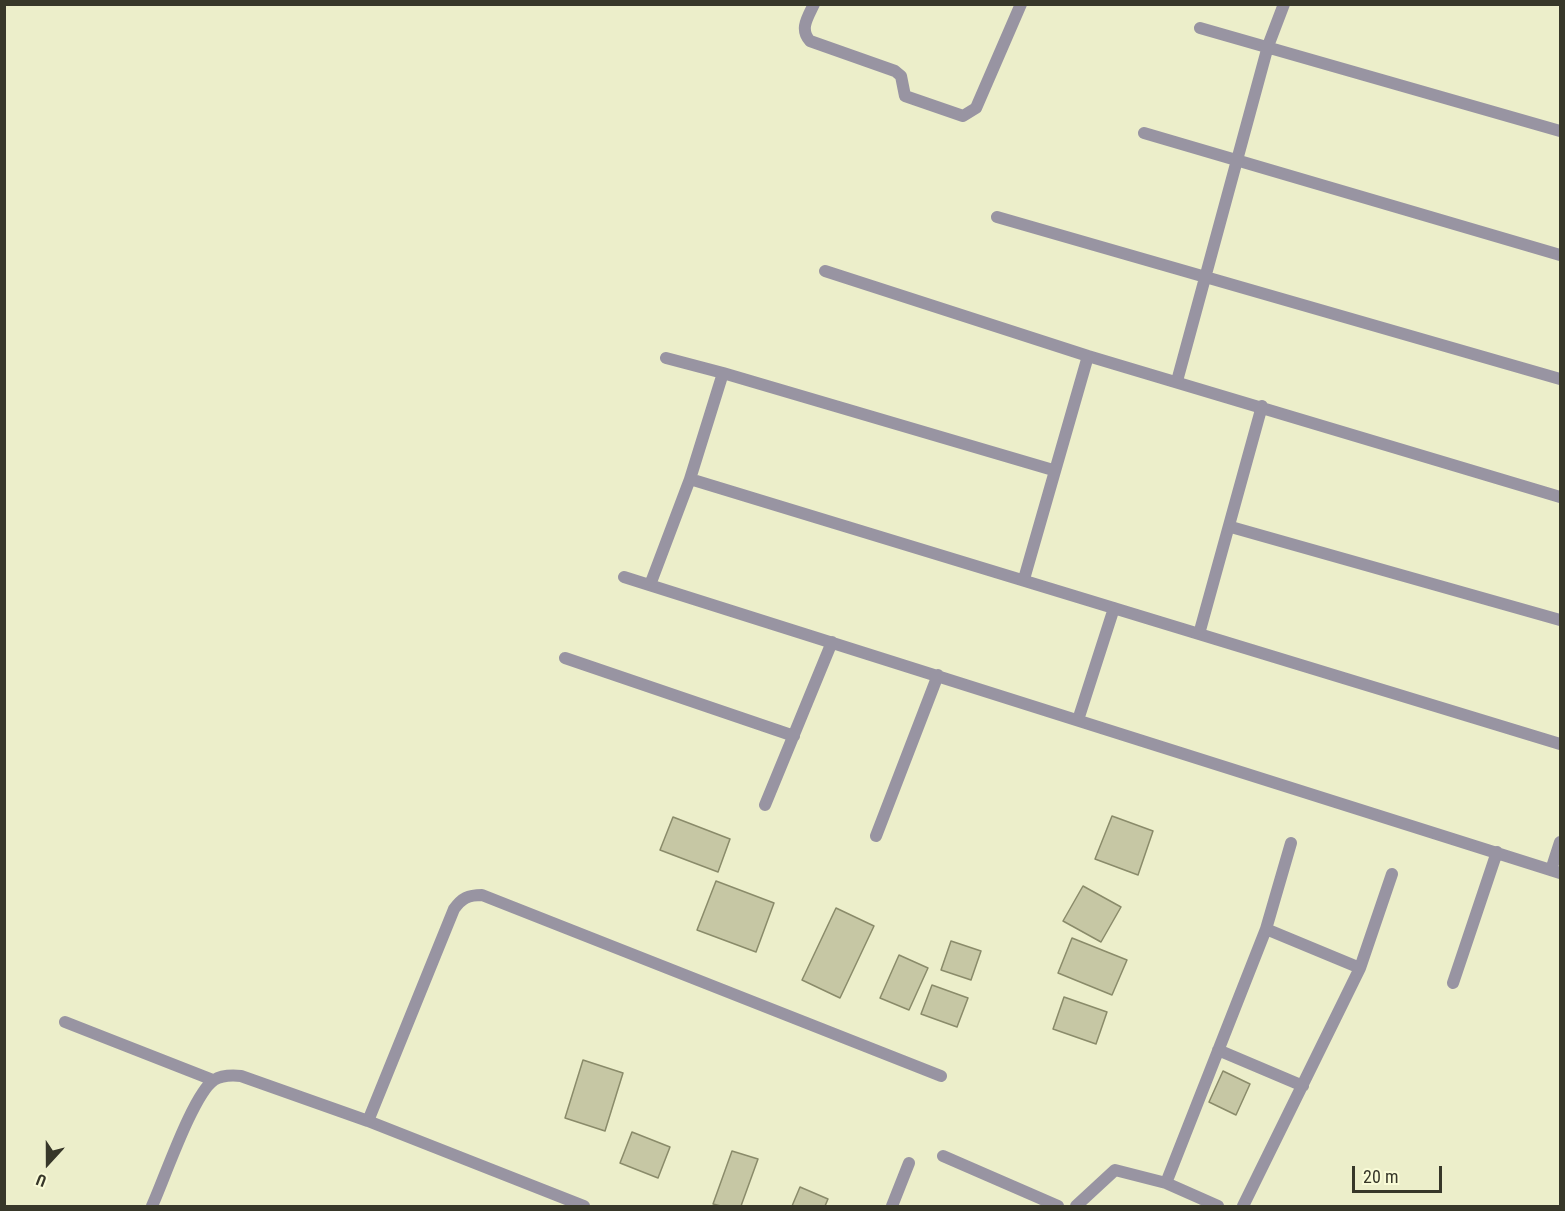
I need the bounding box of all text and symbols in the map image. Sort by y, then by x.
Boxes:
north arrow [18,1133,78,1193]
scale bar [1355,1154,1445,1192]
text: 20 m [1363,1166,1398,1187]
text: U [34,1170,49,1191]

